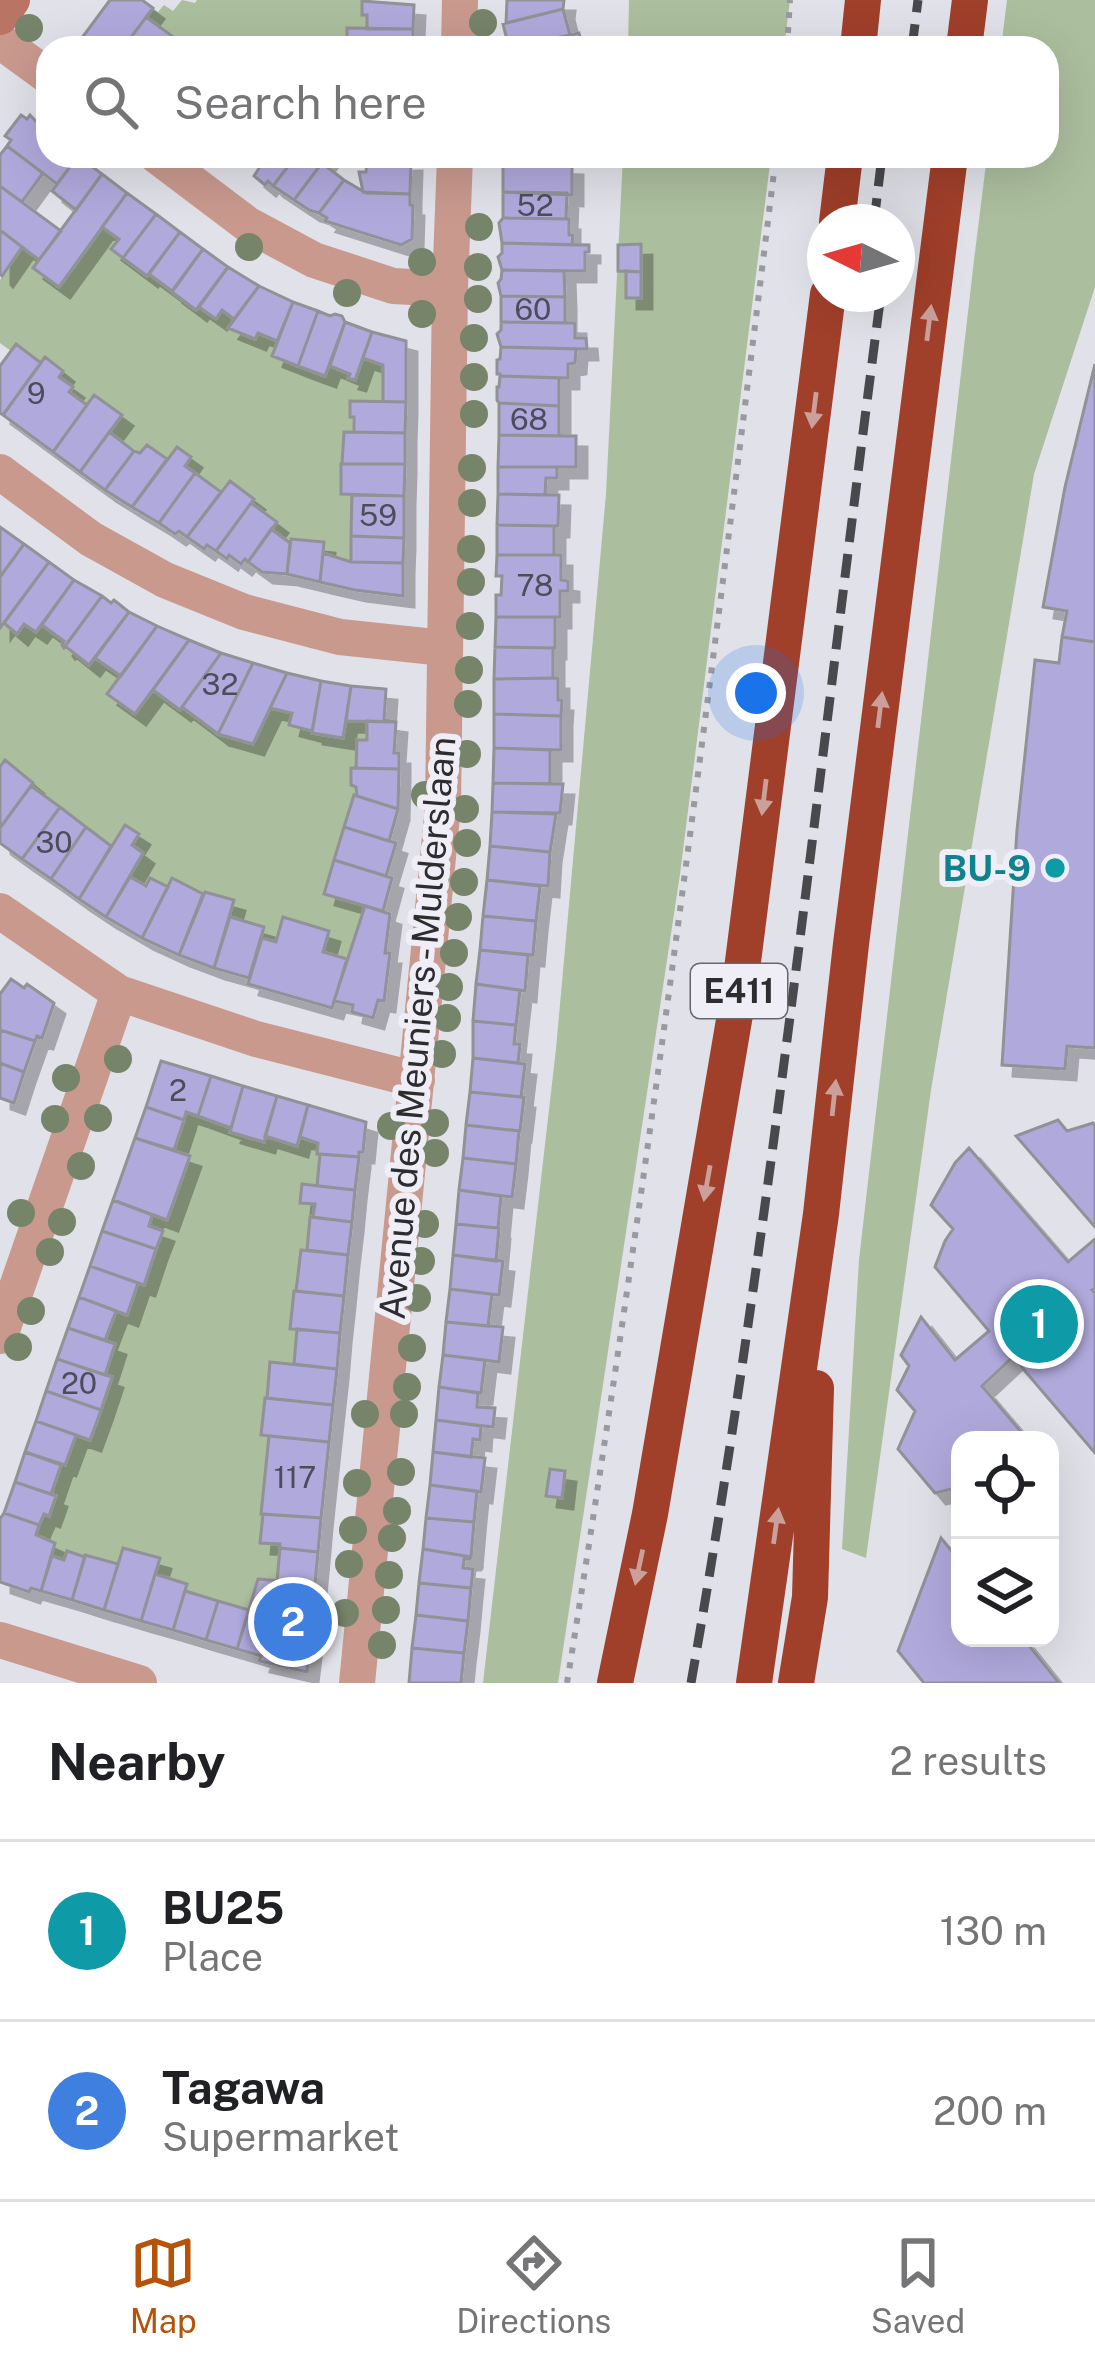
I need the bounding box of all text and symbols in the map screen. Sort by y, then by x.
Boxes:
search box [36,36,1059,168]
icon: search [78,69,144,135]
text: Search here [174,76,427,129]
house number: 52 [516,187,554,223]
north arrow [807,204,915,312]
house number: 60 [515,291,551,327]
one-way arrow [920,304,939,342]
house number: 9 [27,375,45,411]
one-way arrow [804,392,823,429]
house number: 68 [510,401,548,437]
house number: 59 [359,497,397,533]
house number: 78 [517,567,553,603]
your location [726,663,786,723]
house number: 32 [202,666,238,702]
one-way arrow [871,691,890,728]
street label: Avenue des Meuniers - Mulderslaan [371,735,463,1321]
one-way arrow [755,779,774,816]
house number: 30 [35,824,73,860]
place label: BU-9 [942,847,1031,889]
marker: BU-9 [1042,855,1068,881]
road number: E411 [691,964,787,1018]
house number: 2 [169,1072,187,1108]
one-way arrow [825,1078,844,1116]
one-way arrow [697,1164,715,1202]
pin: 1 [1000,1279,1078,1369]
house number: 20 [61,1365,97,1401]
map controls [951,1431,1059,1647]
button: locate [951,1431,1059,1539]
house number: 117 [274,1459,316,1495]
one-way arrow [767,1506,786,1544]
button: layers [951,1539,1059,1647]
one-way arrow [629,1548,648,1586]
pin: 2 [254,1577,332,1667]
text: Nearby [48,1732,225,1791]
text: 2 results [890,1738,1047,1784]
text: BU25 [162,1881,284,1934]
text: 1 [79,1908,95,1954]
text: 130 m [940,1908,1047,1954]
text: Place [162,1934,263,1980]
text: Tagawa [162,2061,325,2114]
text: 2 [75,2088,99,2134]
text: 200 m [933,2088,1047,2134]
text: Supermarket [162,2114,399,2160]
tab: Map [130,2230,197,2340]
tab: Directions [456,2230,611,2340]
tab: Saved [871,2230,965,2340]

